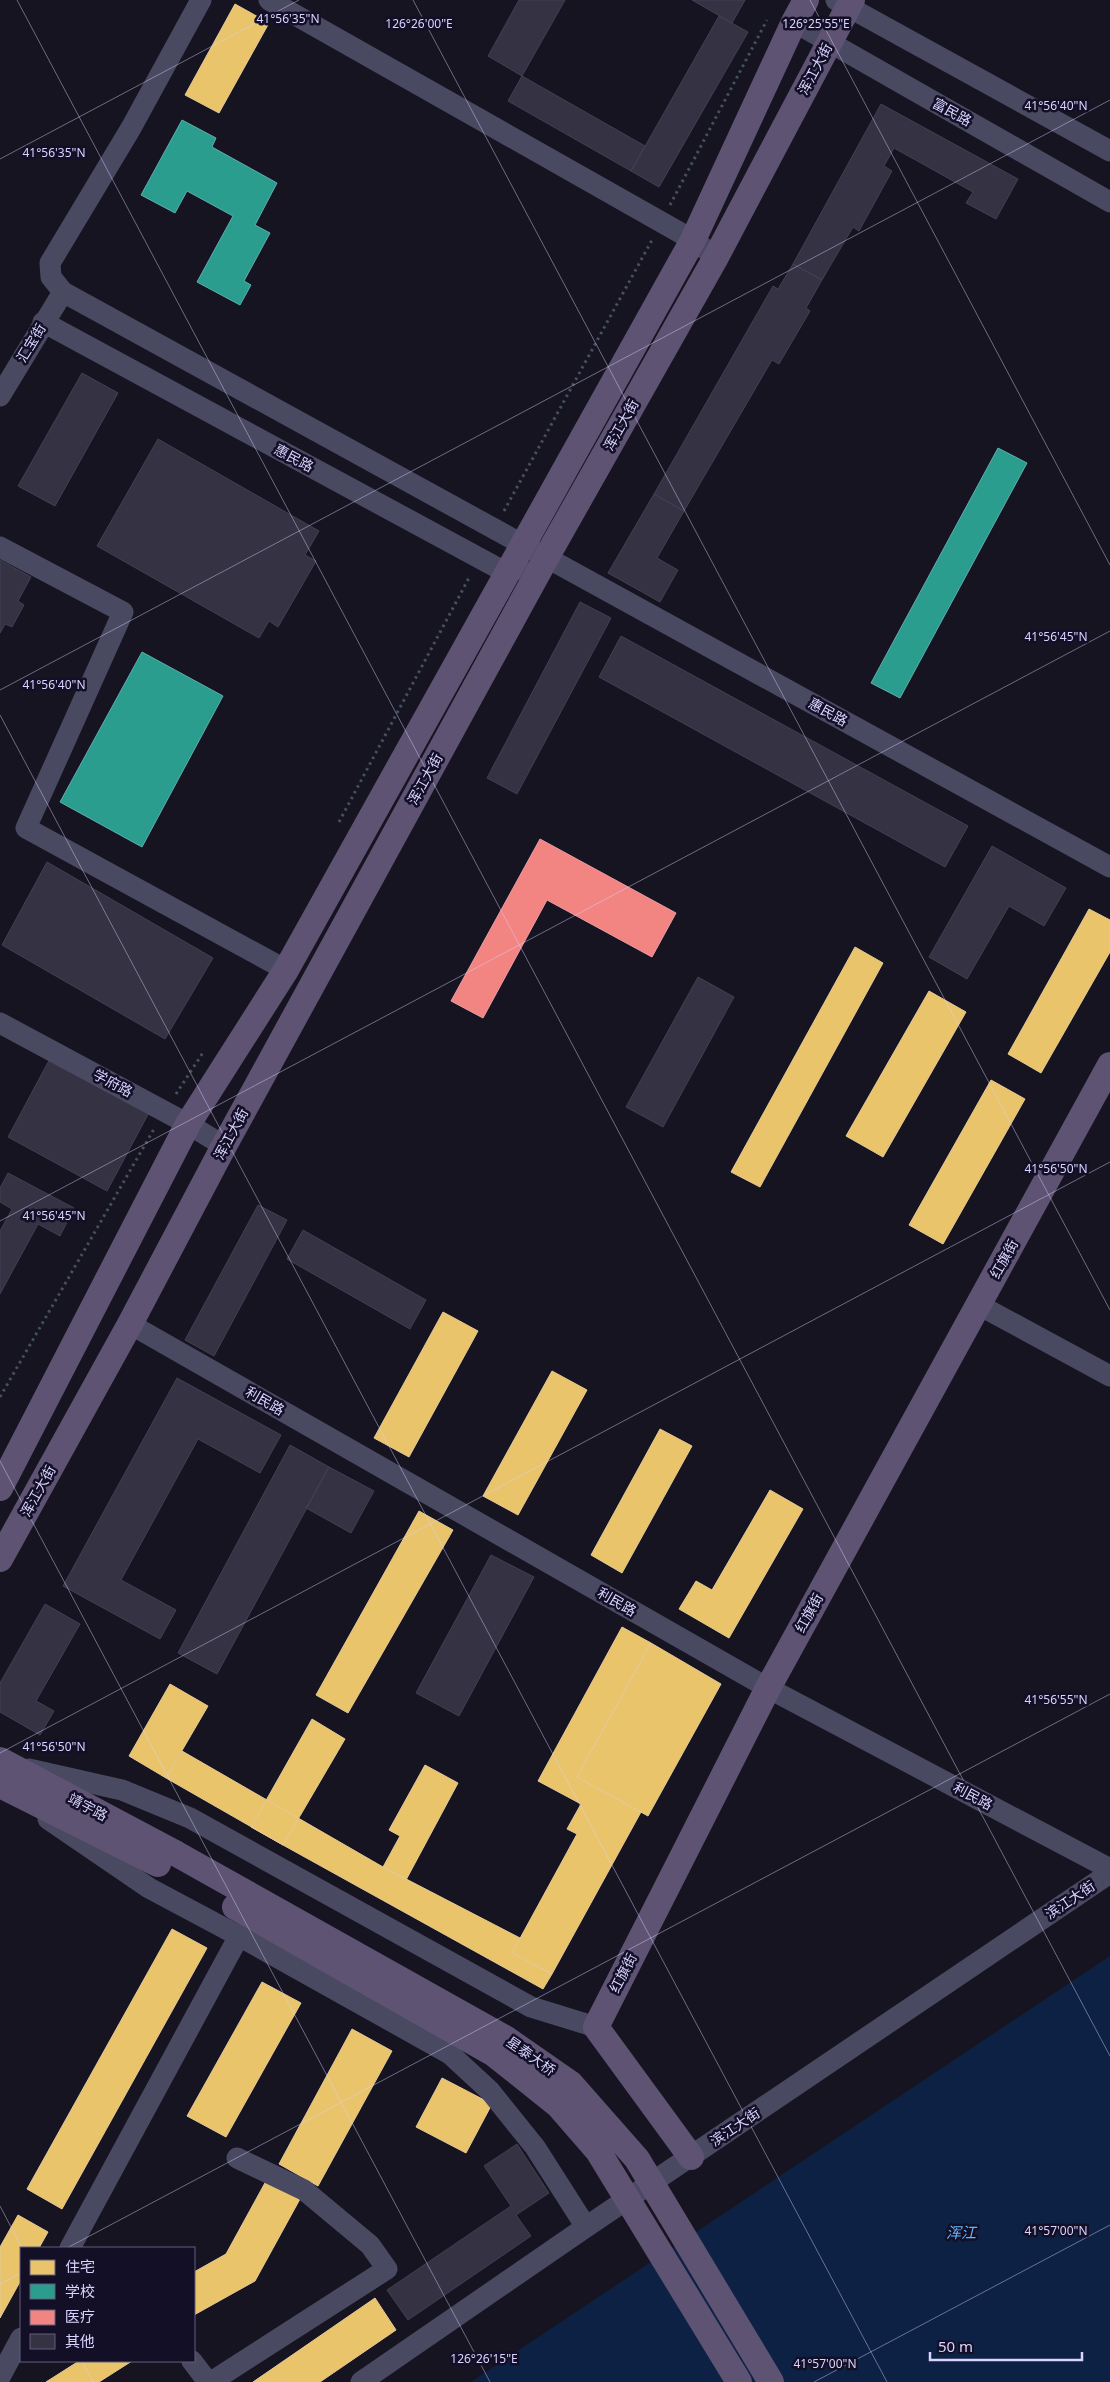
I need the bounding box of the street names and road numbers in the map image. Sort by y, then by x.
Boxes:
street label: 浑江大街 [793,40,836,98]
street label: 富民路 [929,93,975,130]
street label: 汇宝街 [12,320,50,366]
street label: 浑江大街 [599,396,642,454]
street label: 惠民路 [271,439,317,476]
street label: 惠民路 [805,693,851,730]
street label: 浑江大街 [403,750,446,808]
street label: 学府路 [90,1064,136,1101]
street label: 浑江大街 [209,1105,252,1163]
street label: 红旗街 [985,1236,1022,1282]
street label: 利民路 [242,1382,288,1419]
street label: 浑江大街 [16,1462,59,1520]
street label: 利民路 [594,1583,640,1620]
street label: 红旗街 [790,1590,827,1636]
street label: 利民路 [950,1777,996,1814]
street label: 靖宇路 [65,1788,111,1825]
street label: 滨江大街 [1041,1876,1098,1923]
street label: 红旗街 [605,1950,641,1996]
street label: 星泰大桥 [503,2032,560,2079]
street label: 滨江大街 [706,2103,763,2150]

